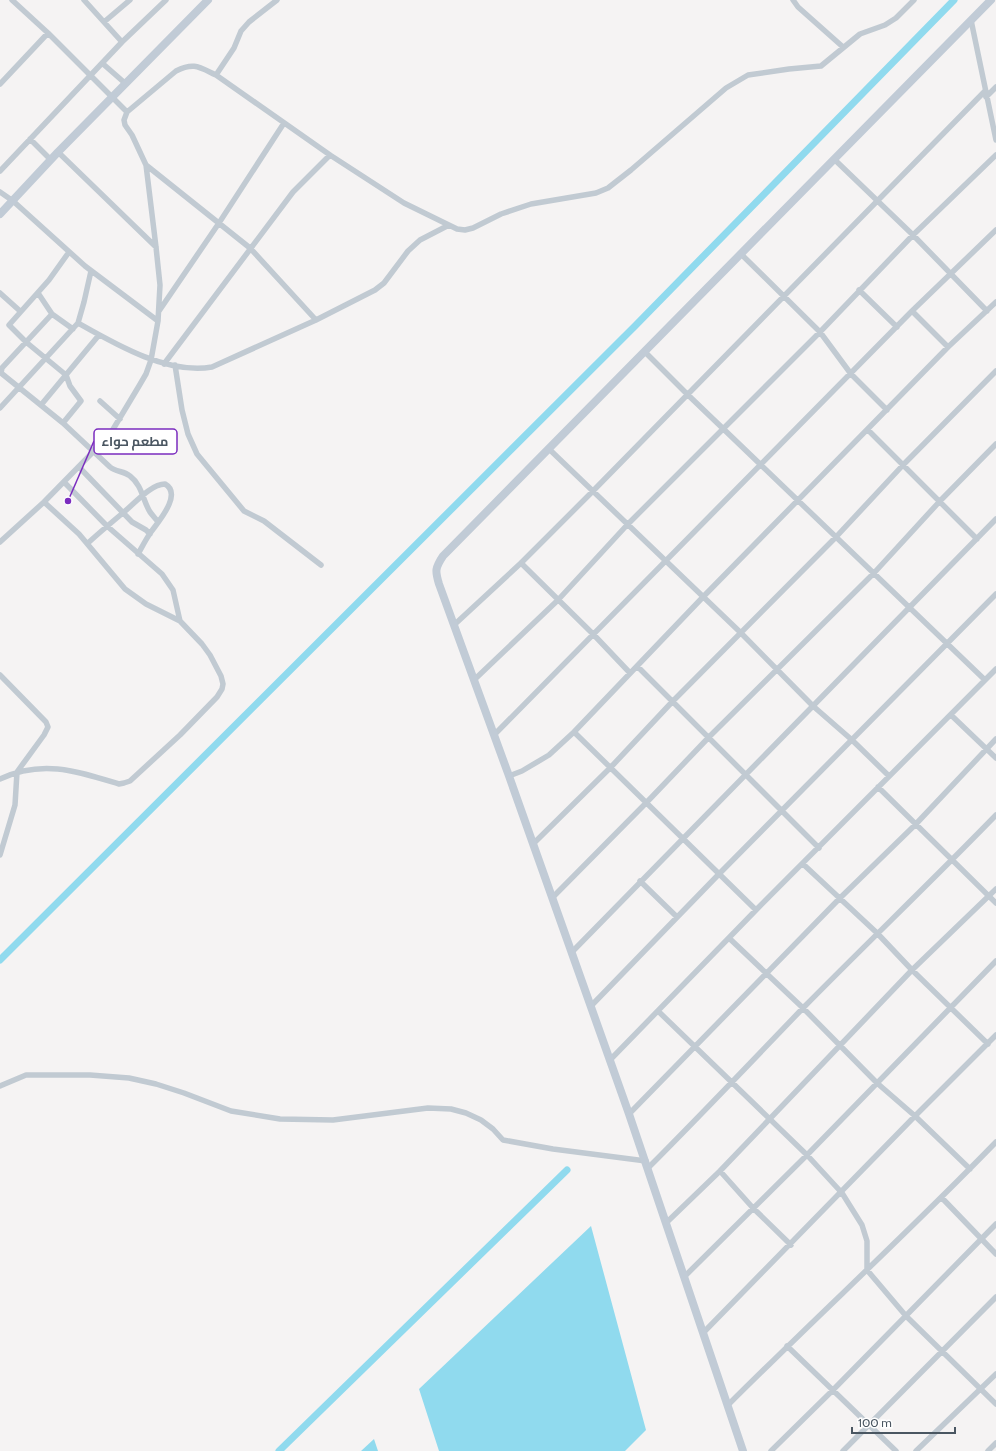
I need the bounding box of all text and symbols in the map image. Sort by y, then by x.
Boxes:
callout: مطعم حواء [94,429,177,454]
text: مطعم حواء [102,433,168,451]
scale bar [852,1409,955,1435]
text: 100 m [858,1415,892,1430]

